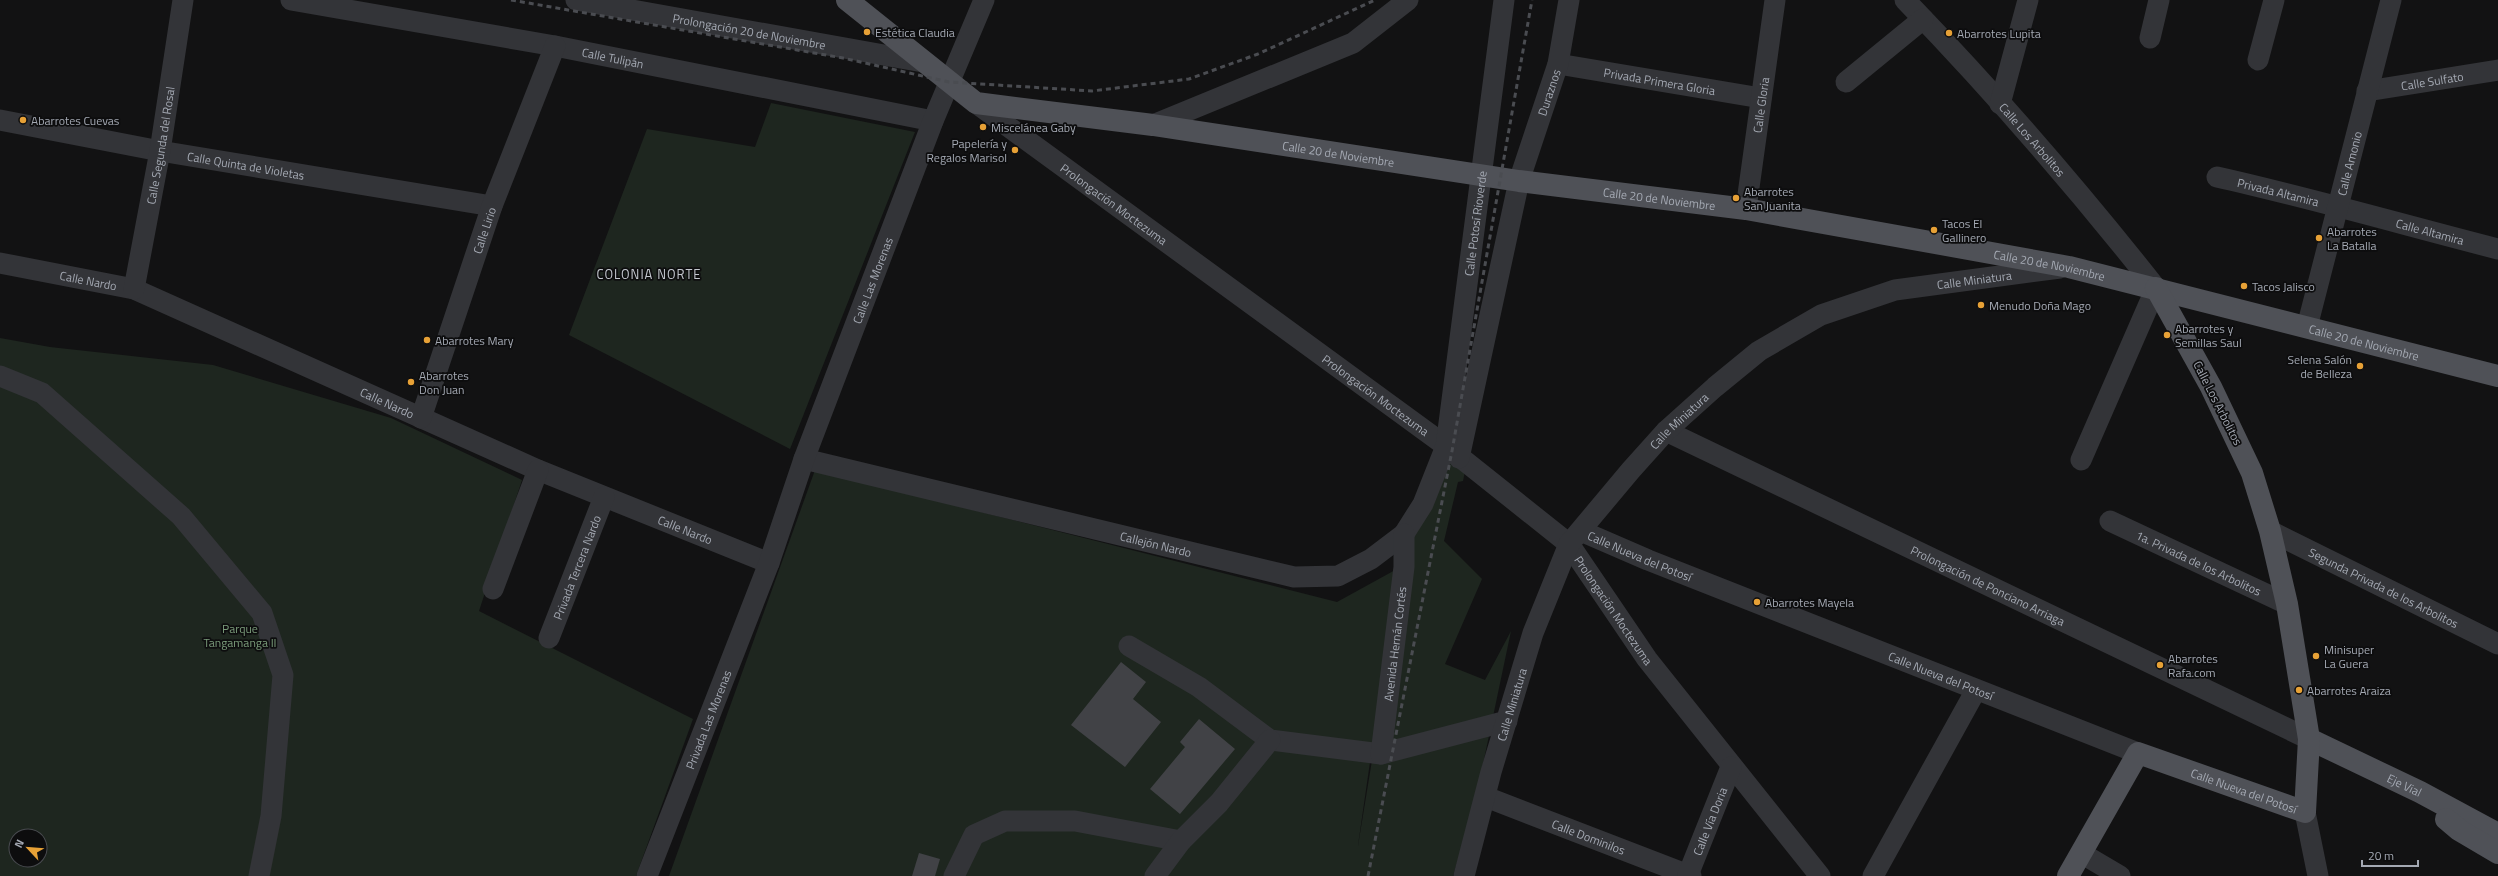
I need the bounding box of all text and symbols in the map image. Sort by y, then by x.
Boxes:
street label: Prolongación 20 de Noviembre [671,8,827,54]
place label: Estética Claudia [875,23,955,42]
place label: Abarrotes Lupita [1957,24,2041,43]
marker: Estética Claudia [862,27,872,37]
marker: Abarrotes Lupita [1944,28,1954,38]
street label: Calle Tulipán [580,42,645,73]
street label: Privada Primera Gloria [1602,62,1717,100]
street label: Duraznos [1532,66,1565,118]
street label: Calle Sulfato [2400,66,2465,95]
street label: Calle Gloria [1747,76,1774,134]
street label: Calle Segunda del Rosal [141,85,179,206]
street label: Calle Los Arbolitos [1995,98,2070,181]
place label: Abarrotes Cuevas [31,111,120,130]
marker: Abarrotes Cuevas [18,115,28,125]
place label: Miscelánea Gaby [991,118,1076,137]
marker: Miscelánea Gaby [978,122,988,132]
street label: Calle Amonio [2332,129,2366,198]
place label: Papelería y Regalos Marisol [927,134,1007,167]
street label: Calle 20 de Noviembre [1281,135,1396,171]
marker: Papelería y Regalos Marisol [1010,145,1020,155]
street label: Calle Quinta de Violetas [186,146,306,184]
street label: Prolongación Moctezuma [1057,158,1172,249]
street label: Calle Potosí Rioverde [1459,170,1491,277]
street label: Privada Altamira [2235,172,2321,211]
street label: Calle 20 de Noviembre [1602,182,1717,215]
place label: Abarrotes San Juanita [1744,182,1801,215]
marker: Abarrotes San Juanita [1731,193,1741,203]
street label: Calle Lirio [467,204,501,256]
street label: Calle Altamira [2394,213,2466,249]
place label: Tacos El Gallinero [1942,214,1986,247]
place label: Abarrotes La Batalla [2327,222,2377,255]
marker: Tacos El Gallinero [1929,225,1939,235]
marker: Abarrotes La Batalla [2314,233,2324,243]
street label: Calle Las Morenas [847,234,898,326]
street label: Calle 20 de Noviembre [1992,244,2107,285]
district label: COLONIA NORTE [597,264,701,284]
street label: Calle Nardo [58,265,118,295]
street label: Calle Miniatura [1936,265,2013,294]
place label: Tacos Jalisco [2252,277,2315,296]
marker: Tacos Jalisco [2239,281,2249,291]
place label: Menudo Doña Mago [1989,296,2091,315]
marker: Menudo Doña Mago [1976,300,1986,310]
place label: Abarrotes y Semillas Saul [2175,319,2242,352]
street label: Calle 20 de Noviembre [2307,319,2421,365]
marker: Abarrotes y Semillas Saul [2162,330,2172,340]
place label: Abarrotes Mary [435,331,514,350]
marker: Abarrotes Mary [422,335,432,345]
street label: Prolongación Moctezuma [1318,349,1433,440]
place label: Selena Salón de Belleza [2287,350,2352,383]
street label: Calle Los Arbolitos [2189,357,2248,449]
marker: Selena Salón de Belleza [2355,361,2365,371]
place label: Abarrotes Don Juan [419,366,469,399]
marker: Abarrotes Don Juan [406,377,416,387]
street label: Calle Nardo [357,382,417,423]
street label: Calle Miniatura [1645,388,1713,453]
street label: Calle Nardo [655,510,716,549]
street label: Privada Tercera Nardo [548,512,606,622]
street label: 1a. Privada de los Arbolitos [2133,525,2265,600]
street label: Callejón Nardo [1118,526,1194,562]
street label: Calle Nueva del Potosí [1585,526,1696,586]
street label: Prolongación de Ponciano Arriaga [1908,540,2068,630]
street label: Segunda Privada de los Arbolitos [2306,542,2462,633]
street label: Prolongación Moctezuma [1570,552,1658,669]
street label: Avenida Hernán Cortés [1378,585,1411,702]
place label: Abarrotes Mayela [1765,593,1854,612]
marker: Abarrotes Mayela [1752,597,1762,607]
park label: Parque Tangamanga II [203,619,277,652]
place label: Minisuper La Guera [2324,640,2374,673]
street label: Calle Nueva del Potosí [1886,646,1998,705]
place label: Abarrotes Rafa.com [2168,649,2218,682]
marker: Minisuper La Guera [2311,651,2321,661]
marker: Abarrotes Rafa.com [2155,660,2165,670]
street label: Calle Miniatura [1491,666,1531,743]
street label: Privada Las Morenas [680,667,736,772]
place label: Abarrotes Araiza [2307,681,2391,700]
marker: Abarrotes Araiza [2294,685,2304,695]
street label: Calle Nueva del Potosí [2188,763,2301,818]
street label: Eje Vial [2384,768,2425,801]
street label: Calle Vía Doria [1687,784,1732,858]
street label: Calle Dominilos [1549,814,1629,859]
north arrow [8,828,48,868]
text: N [10,837,28,851]
scale bar [2362,842,2418,868]
text: 20 m [2368,846,2394,865]

